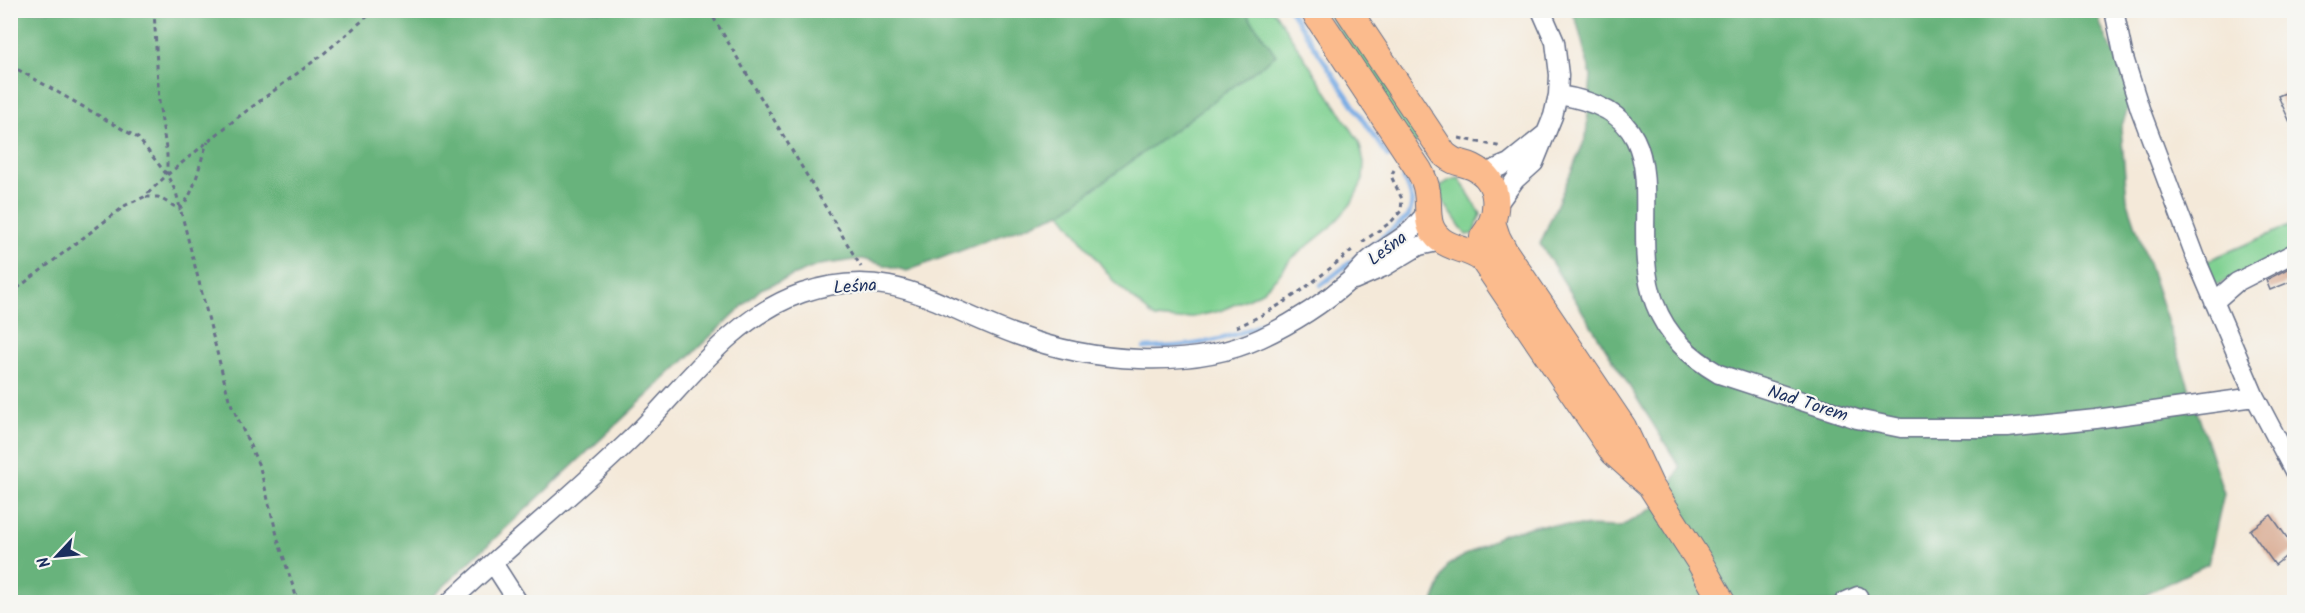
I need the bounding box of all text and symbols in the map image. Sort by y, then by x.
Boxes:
street label: Leśna [1362,224,1414,274]
street label: Leśna [832,272,878,303]
street label: Nad Torem [1764,378,1851,431]
north arrow [27,526,87,586]
text: N [31,552,58,572]

